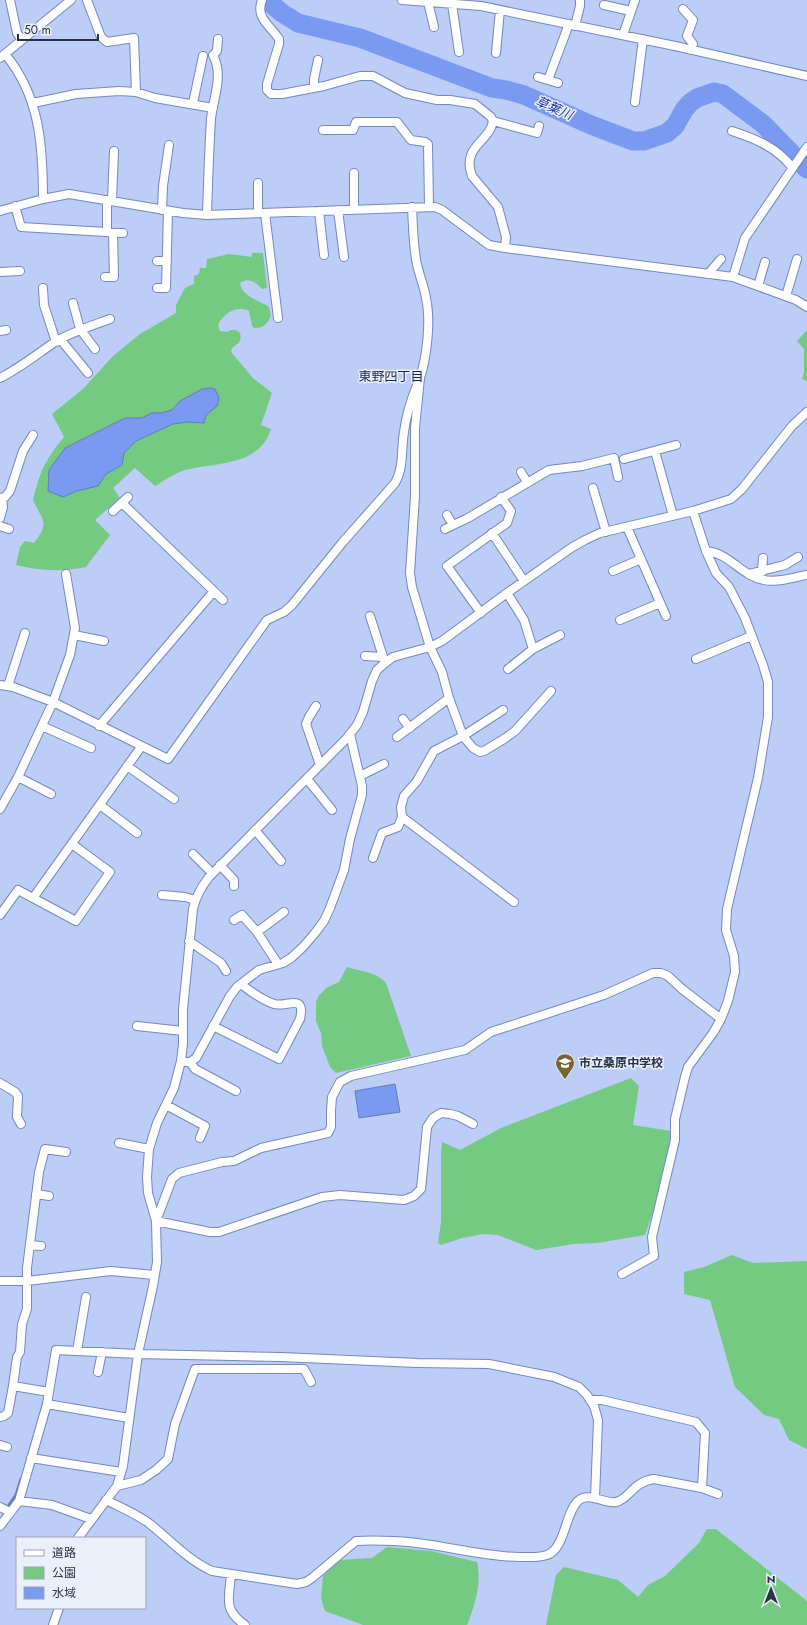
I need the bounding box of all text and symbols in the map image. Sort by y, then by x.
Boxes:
scale bar [18,16,98,42]
text: 50 m [24,21,51,39]
water label: 草葉川 [532,92,577,125]
district label: 東野四丁目 [358,367,424,386]
school or university icon: 市立桑原中学校 [554,1052,576,1080]
place label: 市立桑原中学校 [579,1054,663,1072]
legend [16,1537,146,1609]
text: 道路 [52,1544,76,1562]
text: 公園 [52,1564,76,1582]
north arrow [751,1569,791,1609]
text: N [767,1571,775,1587]
text: 水域 [52,1584,76,1602]

